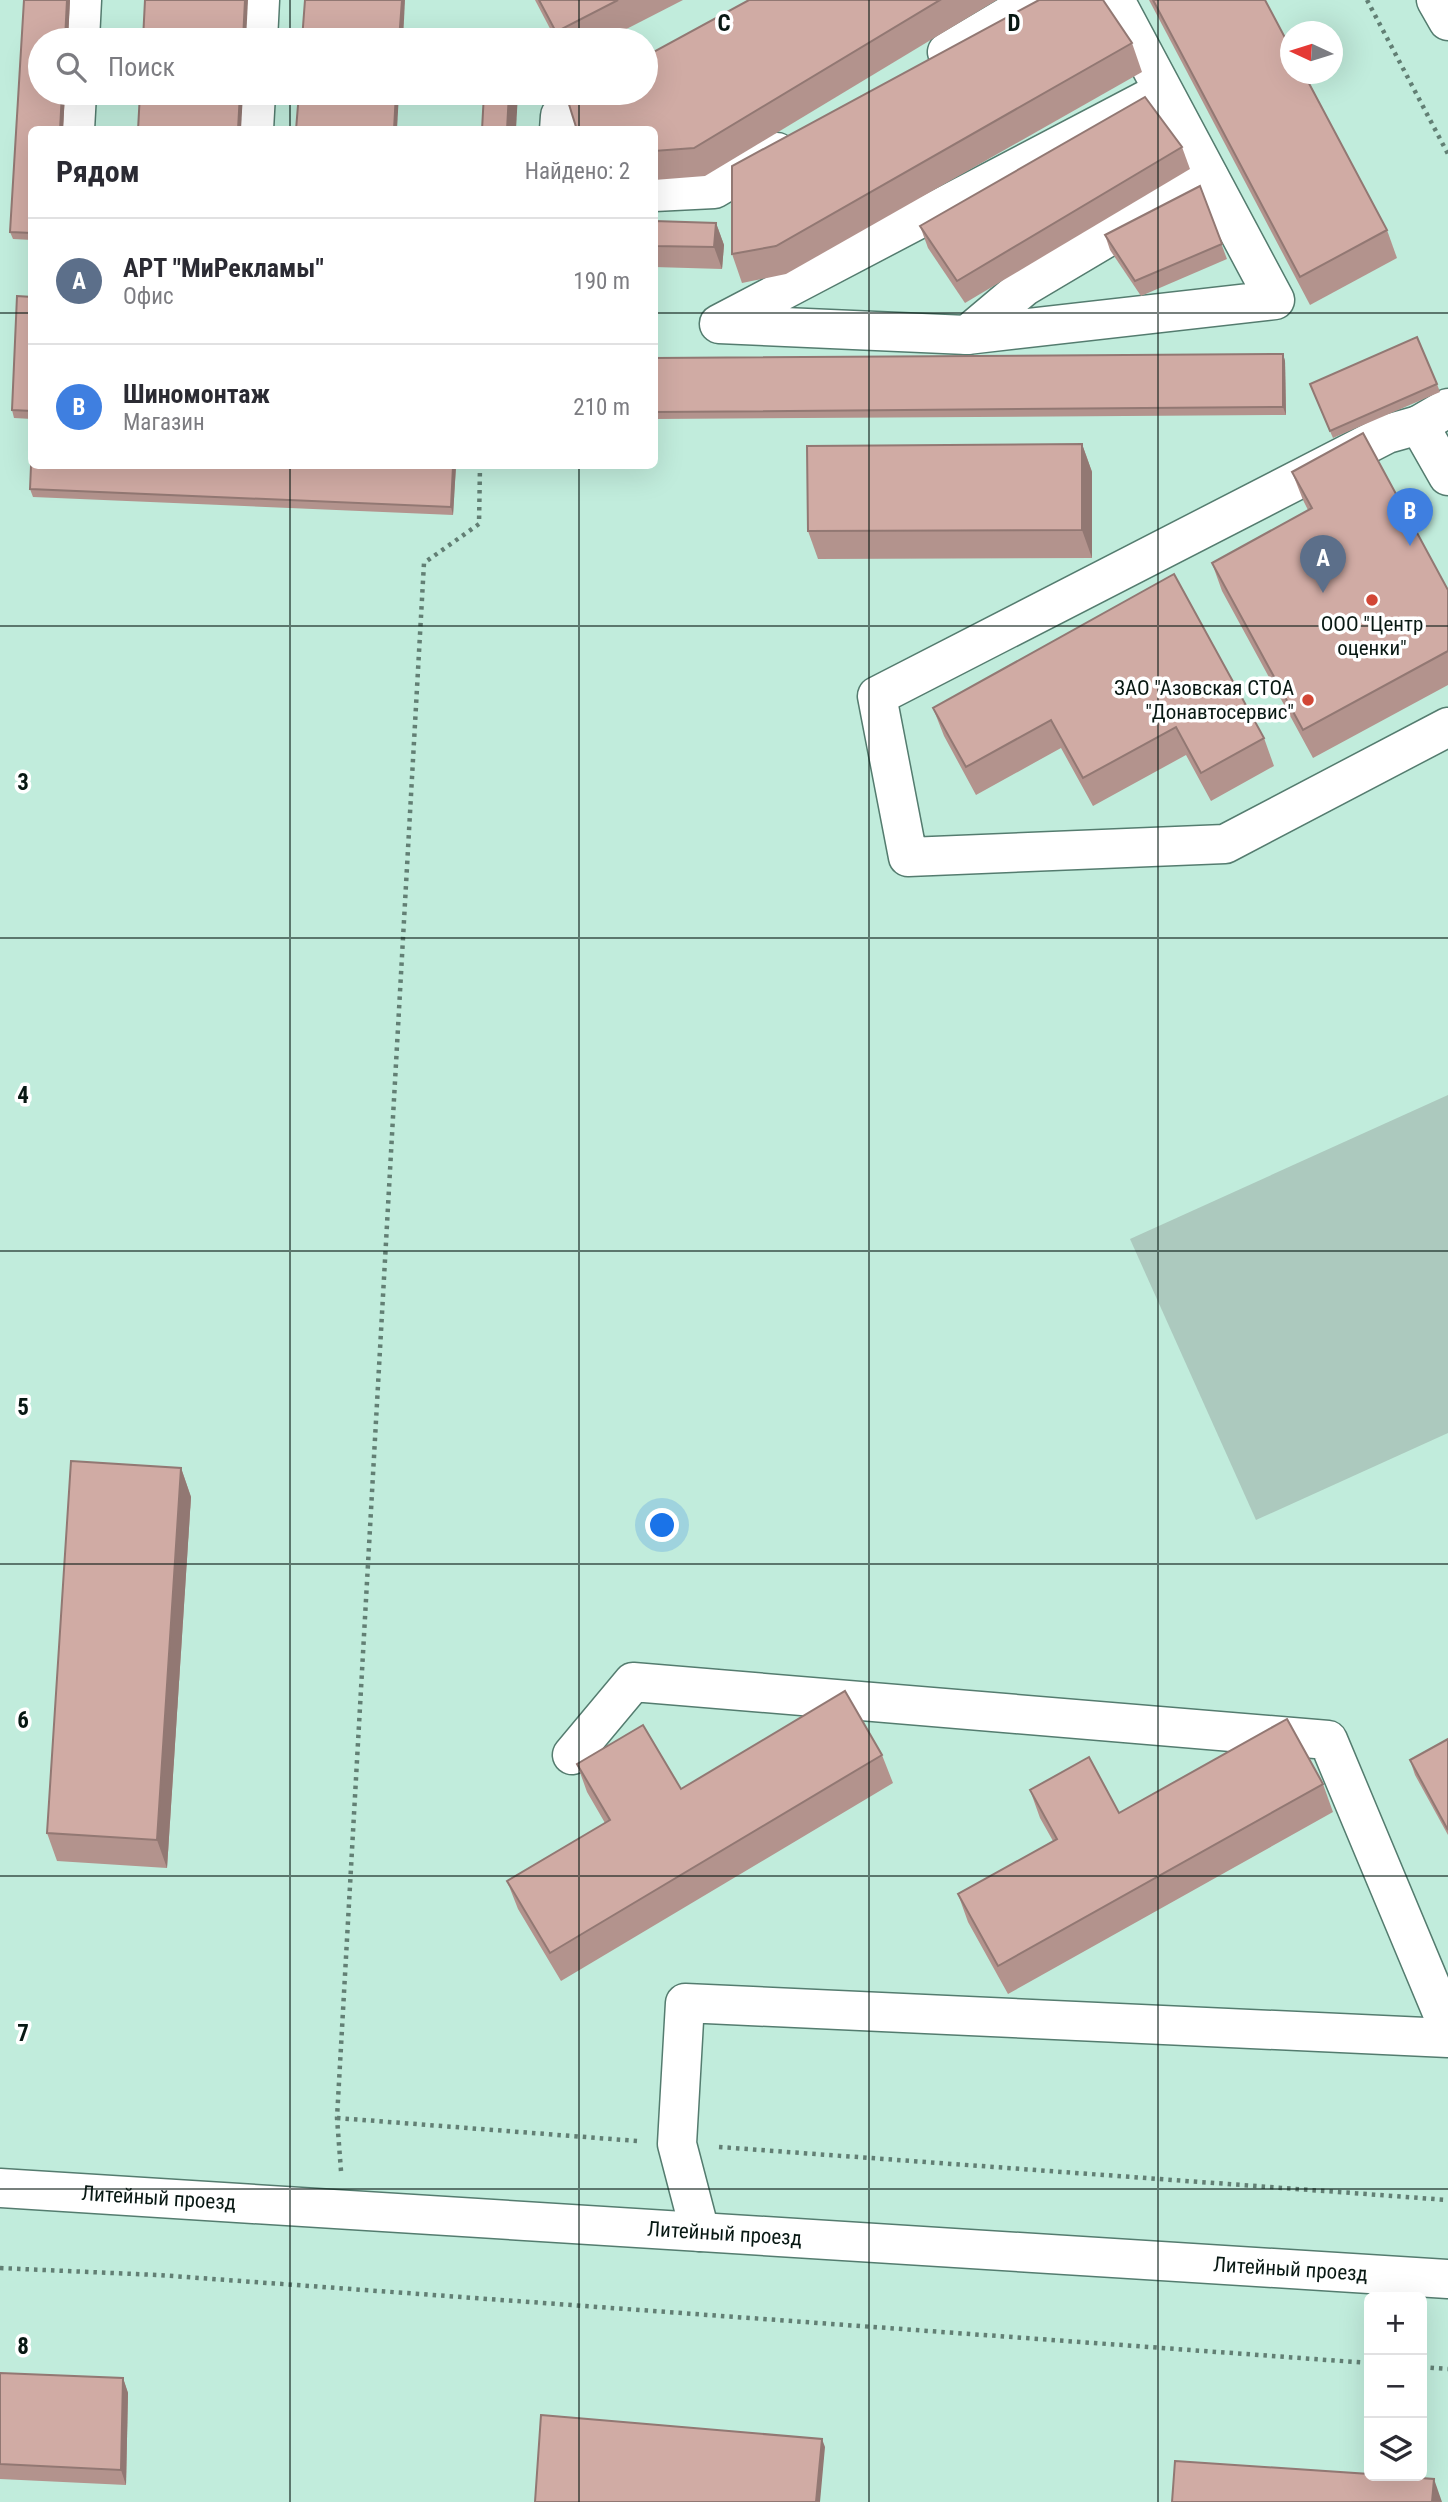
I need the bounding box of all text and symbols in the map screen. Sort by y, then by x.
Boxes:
text: C [717,10,731,37]
text: D [1008,10,1021,37]
north arrow [1280,21,1343,84]
search box [28,28,658,105]
icon: search [52,48,90,86]
text: Поиск [108,52,175,82]
text: Рядом [56,154,140,189]
text: Найдено: 2 [525,158,630,185]
text: АРТ "МиРекламы" [123,253,324,283]
text: A [72,268,86,295]
text: 190 m [573,268,630,295]
text: Офис [123,283,174,310]
text: Шиномонтаж [123,379,270,409]
text: B [73,394,85,421]
text: 210 m [573,394,630,421]
text: Магазин [123,409,205,436]
pin: B [1387,488,1433,546]
pin: A [1300,535,1346,593]
marker: ООО "Центр оценки" [1364,592,1380,608]
place label: ООО "Центр оценки" [1321,612,1423,660]
place label: ЗАО "Азовская СТОА "Донавтосервис" [1114,676,1294,724]
marker: ЗАО "Азовская СТОА "Донавтосервис" [1300,692,1316,708]
text: 3 [17,769,29,796]
text: 4 [17,1082,29,1109]
text: 5 [17,1394,29,1421]
your location [645,1508,679,1542]
text: 6 [17,1707,29,1734]
text: 7 [17,2020,29,2047]
street label: Литейный проезд [81,2181,237,2215]
street label: Литейный проезд [647,2217,803,2250]
street label: Литейный проезд [1212,2252,1369,2286]
map controls [1364,2292,1427,2481]
button: + [1364,2292,1427,2355]
text: 8 [17,2333,29,2360]
button: − [1364,2355,1427,2418]
button: layers [1364,2418,1427,2481]

